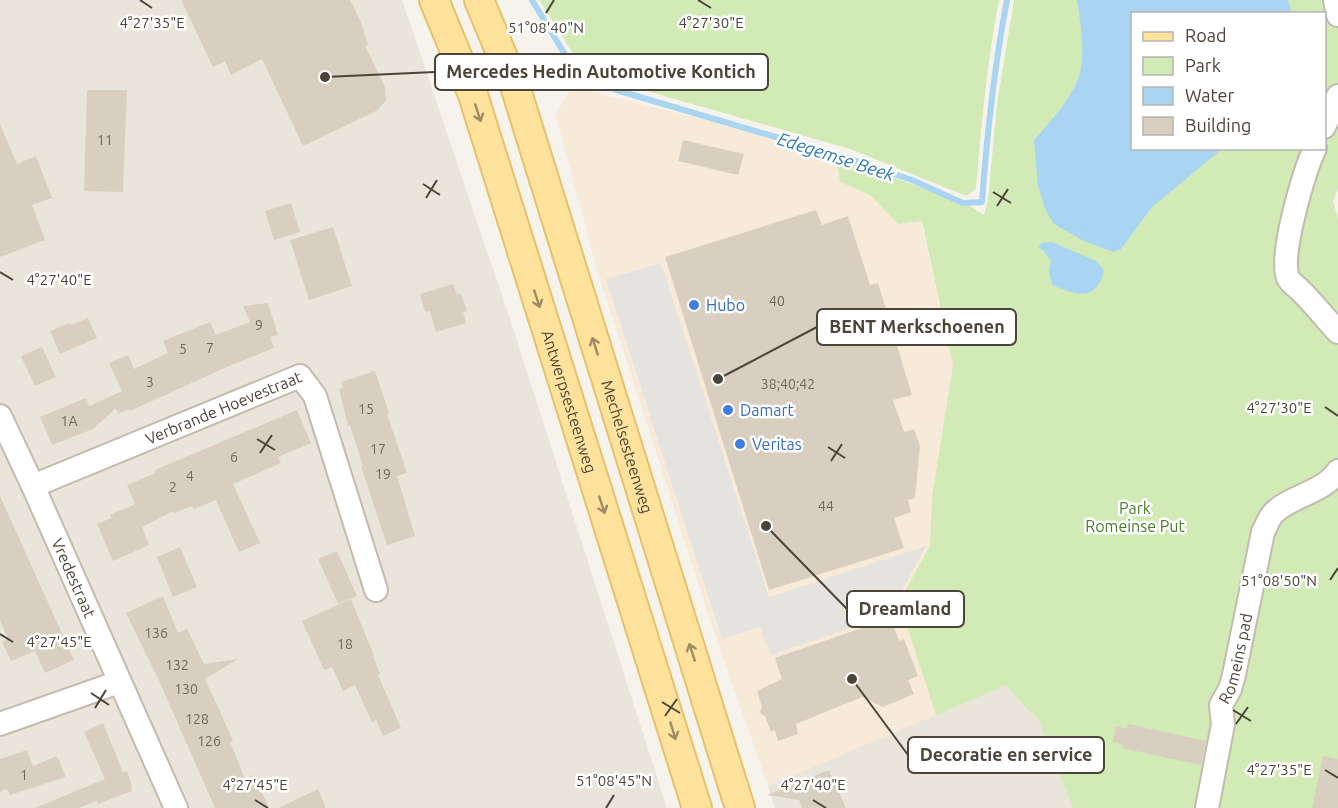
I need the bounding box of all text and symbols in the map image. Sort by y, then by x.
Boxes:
legend [1131,12,1326,150]
text: 4°27'35"E [119,14,185,31]
text: 4°27'30"E [678,14,744,31]
text: 51°08'40"N [508,19,584,36]
text: Road [1185,25,1227,45]
callout: Mercedes Hedin Automotive Kontich [435,54,768,90]
text: Park [1185,55,1221,75]
text: Mercedes Hedin Automotive Kontich [446,61,756,81]
text: Water [1185,85,1235,105]
one-way arrow [473,103,484,122]
text: Building [1185,115,1251,135]
water label: Edegemse Beek [775,128,898,185]
house number: 11 [97,132,113,148]
text: 4°27'40"E [26,271,92,288]
one-way arrow [532,289,543,308]
house number: 40 [769,293,785,309]
place label: Hubo [706,296,745,314]
marker: Hubo [687,298,701,312]
callout: BENT Merkschoenen [817,309,1016,345]
text: BENT Merkschoenen [829,316,1005,336]
house number: 9 [255,317,263,333]
street label: Antwerpsesteenweg [538,328,600,475]
one-way arrow [589,337,600,356]
house number: 7 [206,340,214,356]
house number: 5 [179,341,187,357]
street label: Verbrande Hoevestraat [143,367,305,448]
house number: 3 [146,374,154,390]
house number: 38;40;42 [761,376,815,392]
street label: Mechelsesteenweg [598,378,657,516]
text: 4°27'30"E [1246,399,1312,416]
house number: 15 [358,401,374,417]
place label: Damart [740,401,795,419]
marker: Damart [721,403,735,417]
house number: 1A [61,413,78,429]
place label: Veritas [752,435,802,453]
marker: Veritas [733,437,747,451]
house number: 17 [370,441,386,457]
house number: 6 [230,449,238,465]
house number: 19 [375,466,391,482]
house number: 4 [186,468,194,484]
house number: 2 [169,479,177,495]
one-way arrow [597,495,608,514]
house number: 44 [818,498,834,514]
park label: Park Romeinse Put [1085,499,1185,535]
street label: Vredestraat [48,535,100,621]
text: 51°08'50"N [1241,572,1317,589]
callout: Dreamland [847,591,964,627]
text: Dreamland [859,598,951,618]
street label: Romeins pad [1215,612,1255,707]
house number: 136 [144,625,168,641]
text: 4°27'45"E [26,633,92,650]
house number: 18 [337,636,353,652]
one-way arrow [686,643,697,662]
house number: 132 [165,657,189,673]
house number: 130 [174,681,198,697]
house number: 128 [185,711,209,727]
one-way arrow [668,721,679,740]
house number: 126 [197,733,221,749]
callout: Decoratie en service [908,737,1104,773]
text: Decoratie en service [920,744,1092,764]
text: 4°27'35"E [1246,761,1312,778]
house number: 1 [20,767,28,783]
text: 51°08'45"N [576,772,652,789]
text: 4°27'45"E [222,776,288,793]
text: 4°27'40"E [780,776,846,793]

